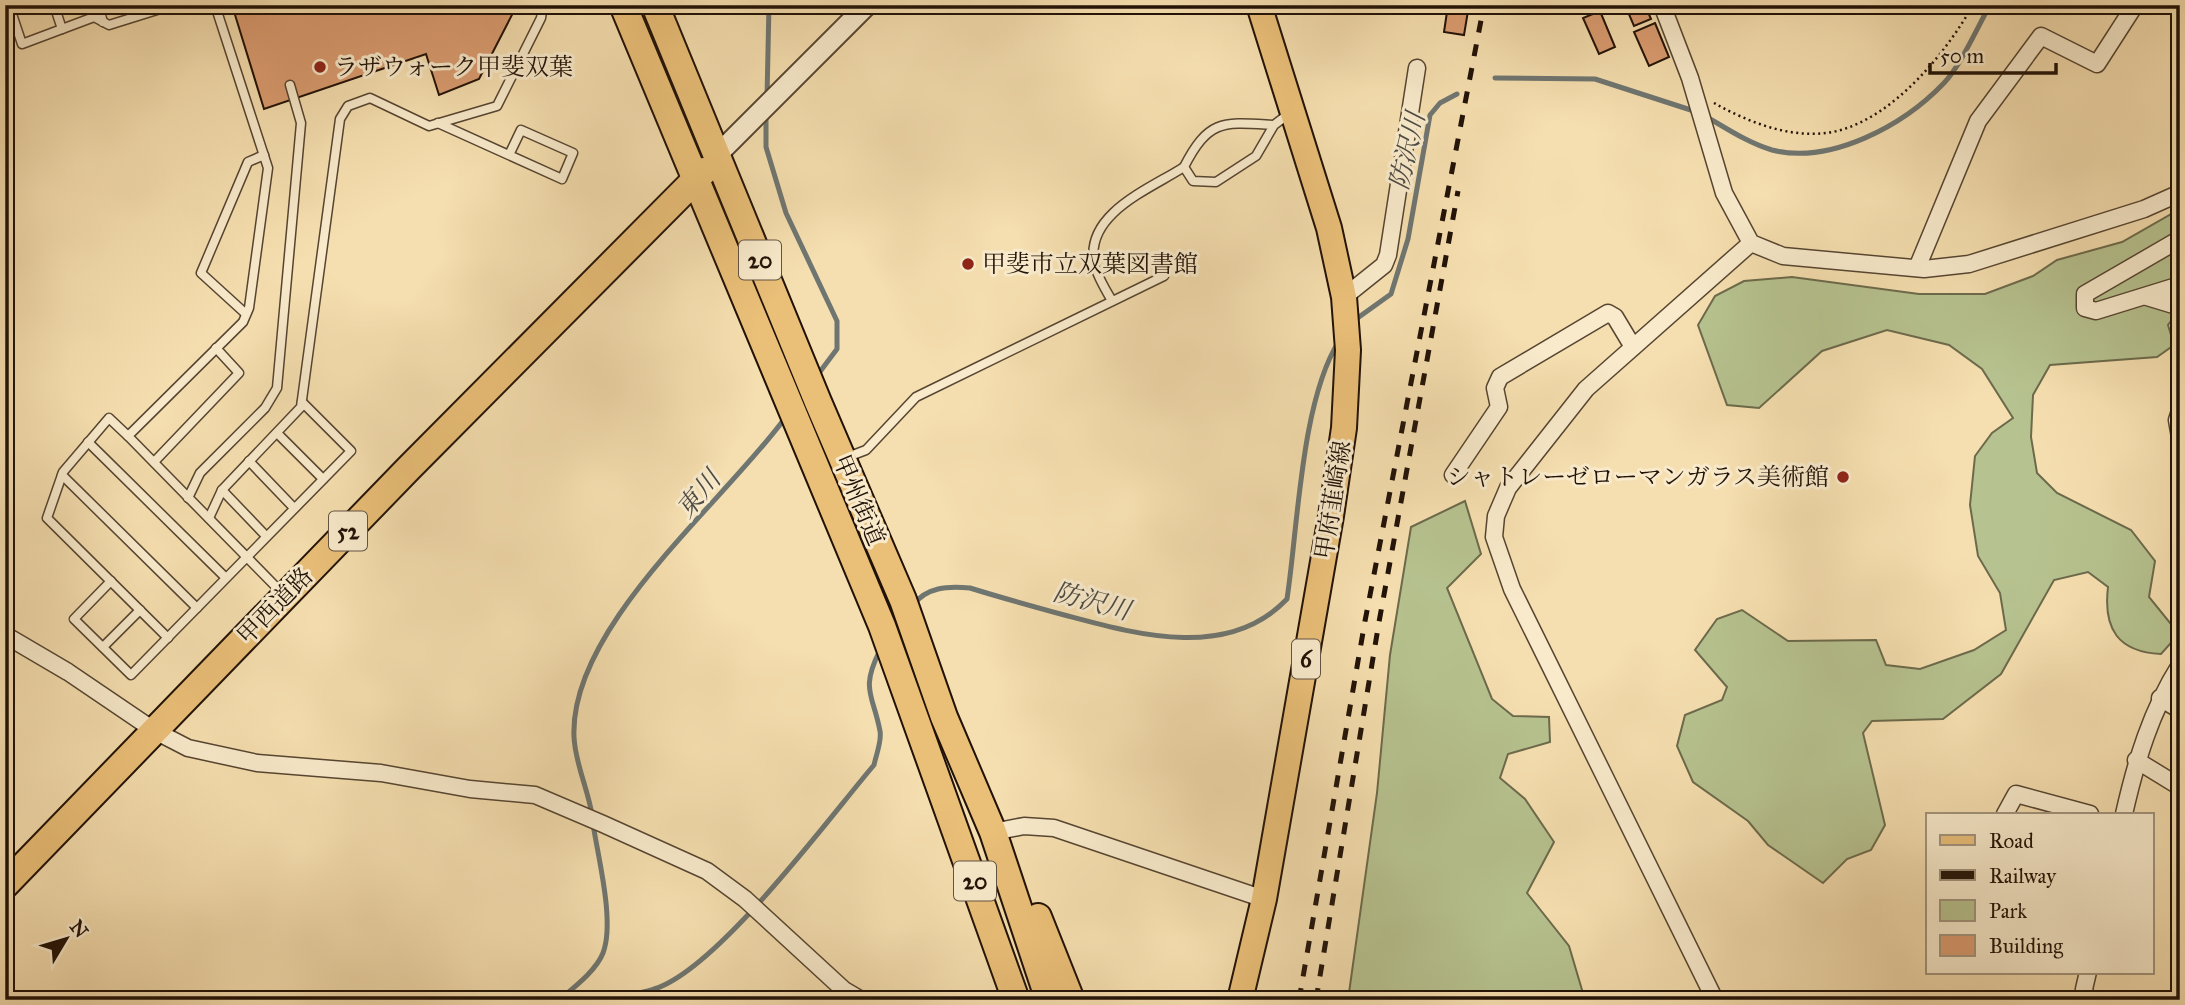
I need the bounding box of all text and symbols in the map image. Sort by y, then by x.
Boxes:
scale bar [1930,32,2056,76]
text: 50 m [1940,43,1985,69]
place label: ラザウォーク甲斐双葉 [334,52,573,82]
marker: ラザウォーク甲斐双葉 [312,59,328,75]
water label: 防沢川 [1383,106,1432,193]
road number: 20 [739,241,781,280]
place label: 甲斐市立双葉図書館 [982,249,1198,279]
marker: 甲斐市立双葉図書館 [960,256,976,272]
street label: 甲府韮崎線 [1309,438,1357,562]
street label: 甲州街道 [826,450,892,550]
water label: 東川 [669,462,729,524]
place label: シャトレーゼローマンガラス美術館 [1447,462,1829,492]
marker: シャトレーゼローマンガラス美術館 [1835,469,1851,485]
road number: 52 [329,512,367,551]
street label: 甲西道路 [231,561,319,651]
water label: 防沢川 [1050,575,1137,627]
road number: 6 [1292,639,1320,678]
legend [1926,813,2154,974]
text: Road [1989,828,2034,854]
road number: 20 [954,862,996,900]
text: Railway [1989,863,2057,889]
text: Park [1989,898,2027,924]
north arrow [32,904,102,974]
text: N [65,915,93,942]
text: Building [1989,933,2063,959]

